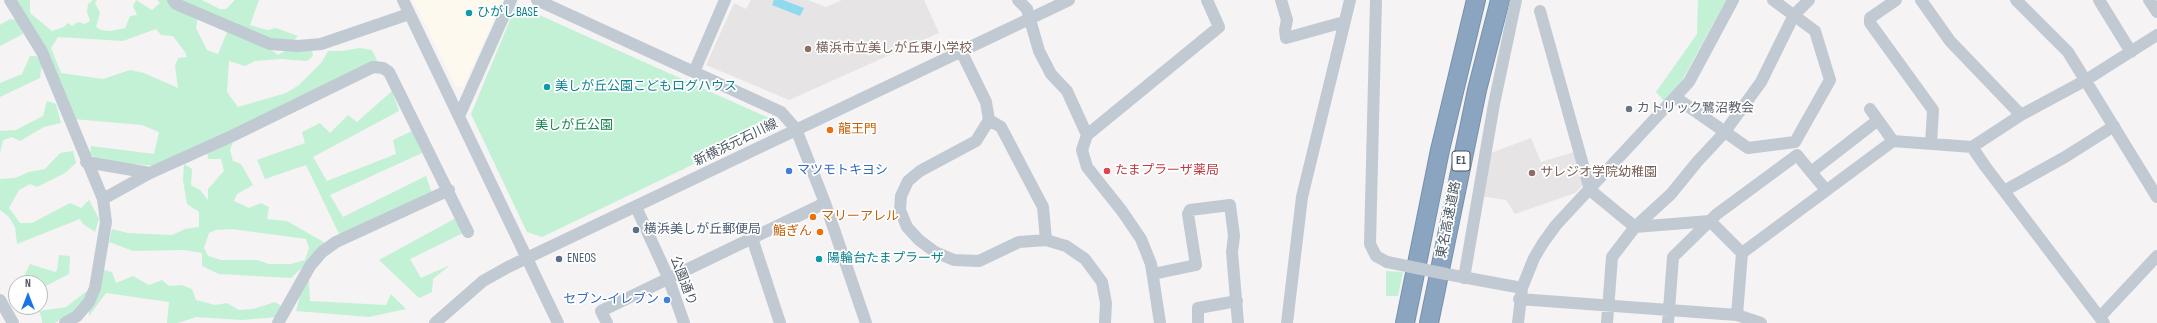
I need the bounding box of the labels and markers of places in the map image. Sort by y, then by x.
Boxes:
place label: ひがしBASE [477,5,538,21]
marker: ひがしBASE [464,8,474,18]
place label: 横浜市立美しが丘東小学校 [816,41,972,57]
marker: 横浜市立美しが丘東小学校 [803,44,813,54]
place label: 美しが丘公園こどもログハウス [555,79,737,95]
marker: 美しが丘公園こどもログハウス [542,82,552,92]
place label: カトリック鷺沼教会 [1637,101,1754,117]
marker: カトリック鷺沼教会 [1624,104,1634,114]
place label: 龍王門 [838,122,877,138]
marker: 龍王門 [825,125,835,135]
place label: マツモトキヨシ [797,163,888,179]
place label: たまプラーザ薬局 [1115,163,1219,179]
place label: サレジオ学院幼稚園 [1540,165,1657,181]
marker: マツモトキヨシ [784,166,794,176]
marker: たまプラーザ薬局 [1102,166,1112,176]
marker: サレジオ学院幼稚園 [1527,168,1537,178]
place label: マリーアレル [821,209,899,225]
marker: マリーアレル [808,212,818,222]
place label: 横浜美しが丘郵便局 [644,222,761,238]
place label: 鮨ぎん [773,224,812,240]
marker: 横浜美しが丘郵便局 [631,225,641,235]
marker: 鮨ぎん [815,227,825,237]
place label: ENEOS [567,251,596,267]
place label: 陽輪台たまプラーザ [827,251,944,267]
marker: ENEOS [554,254,564,264]
marker: 陽輪台たまプラーザ [814,254,824,264]
place label: セブン-イレブン [563,292,659,308]
marker: セブン-イレブン [662,295,672,305]

